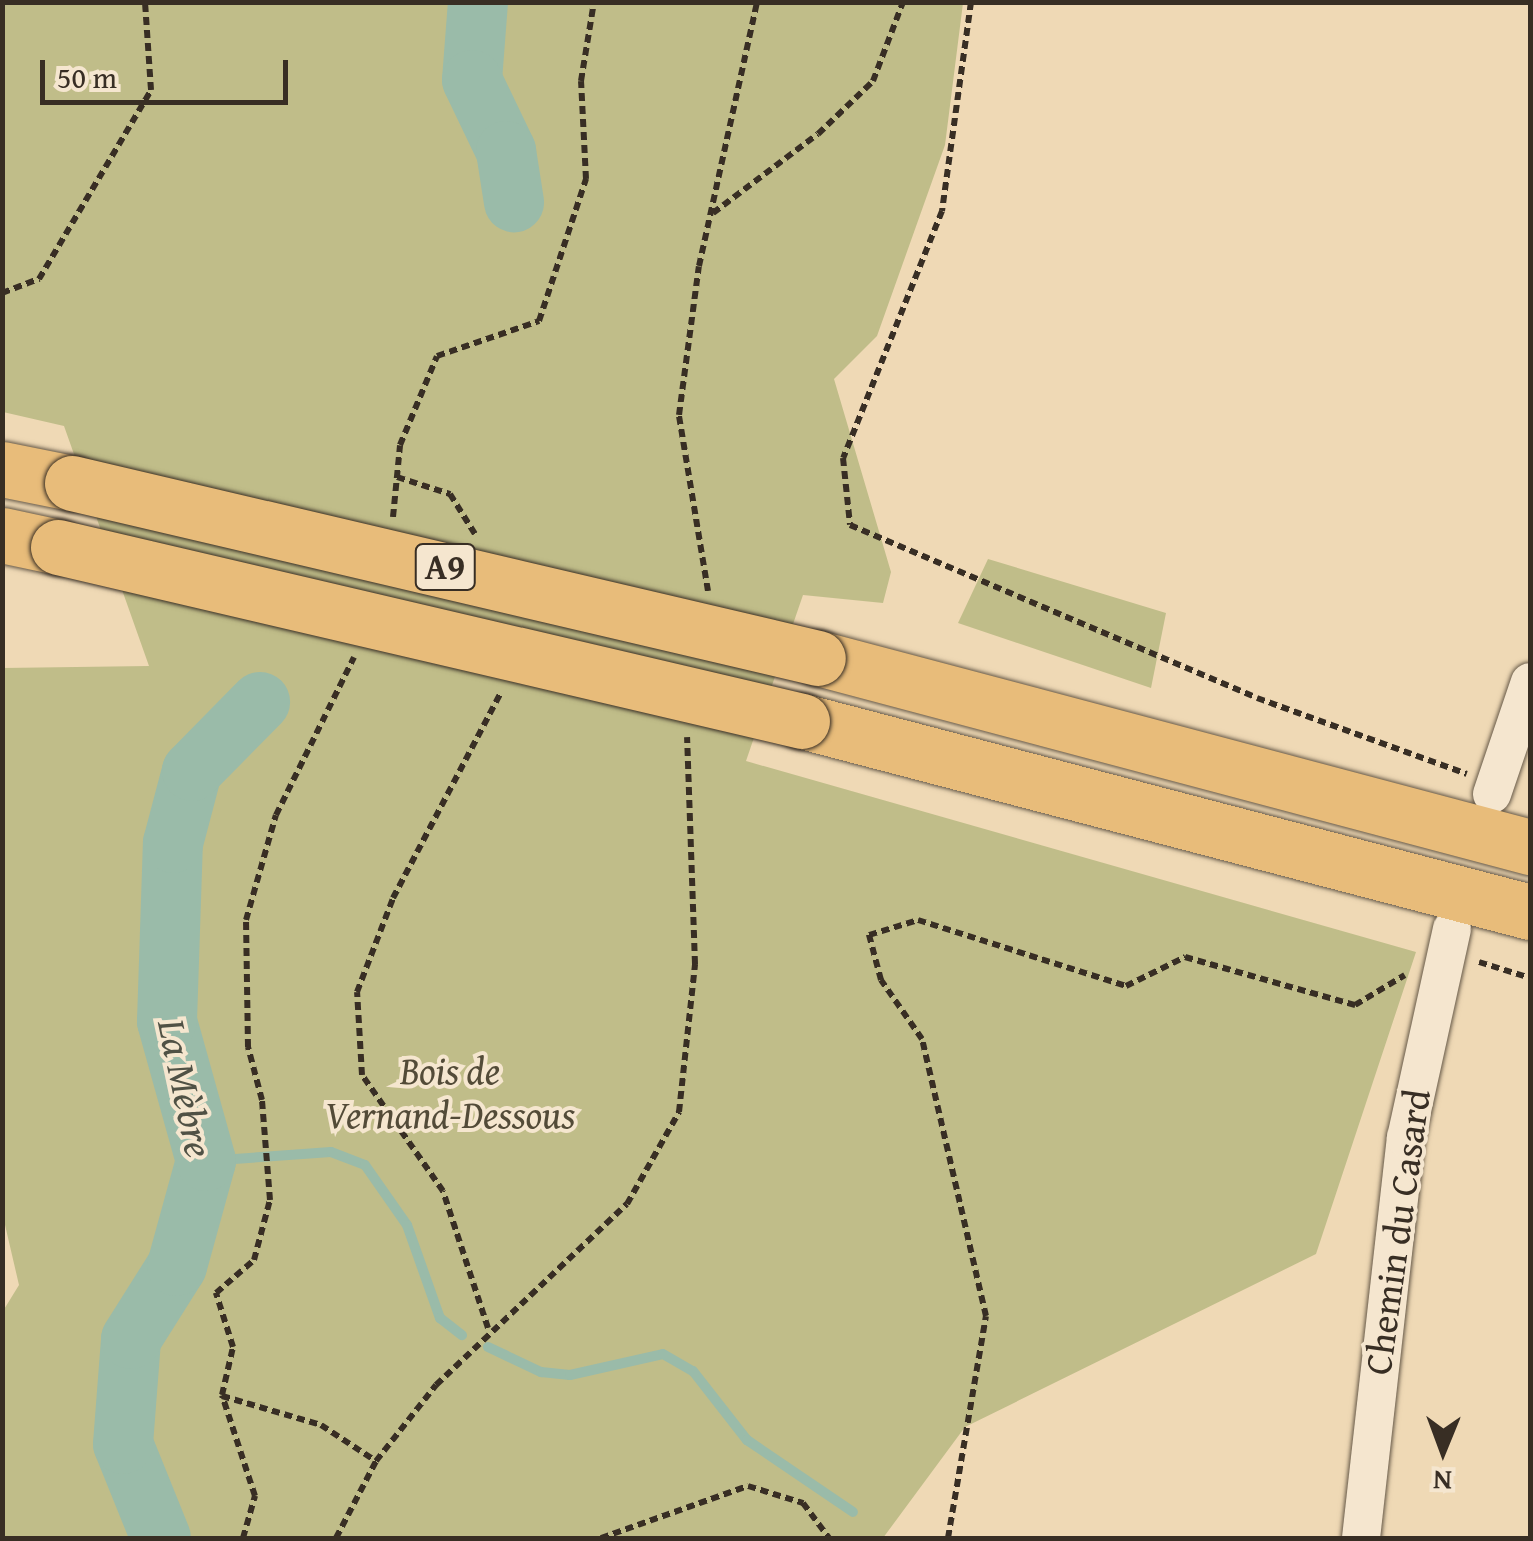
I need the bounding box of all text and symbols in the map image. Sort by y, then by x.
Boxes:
scale bar [45,40,292,102]
text: 50 m [57,55,117,99]
road number: A9 [412,537,478,597]
water label: La Mèbre [148,1014,224,1162]
park label: Bois de Vernand-Dessous [325,1048,575,1138]
street label: Chemin du Casard [1354,1086,1440,1378]
north arrow [1393,1401,1493,1501]
text: N [1433,1461,1452,1502]

